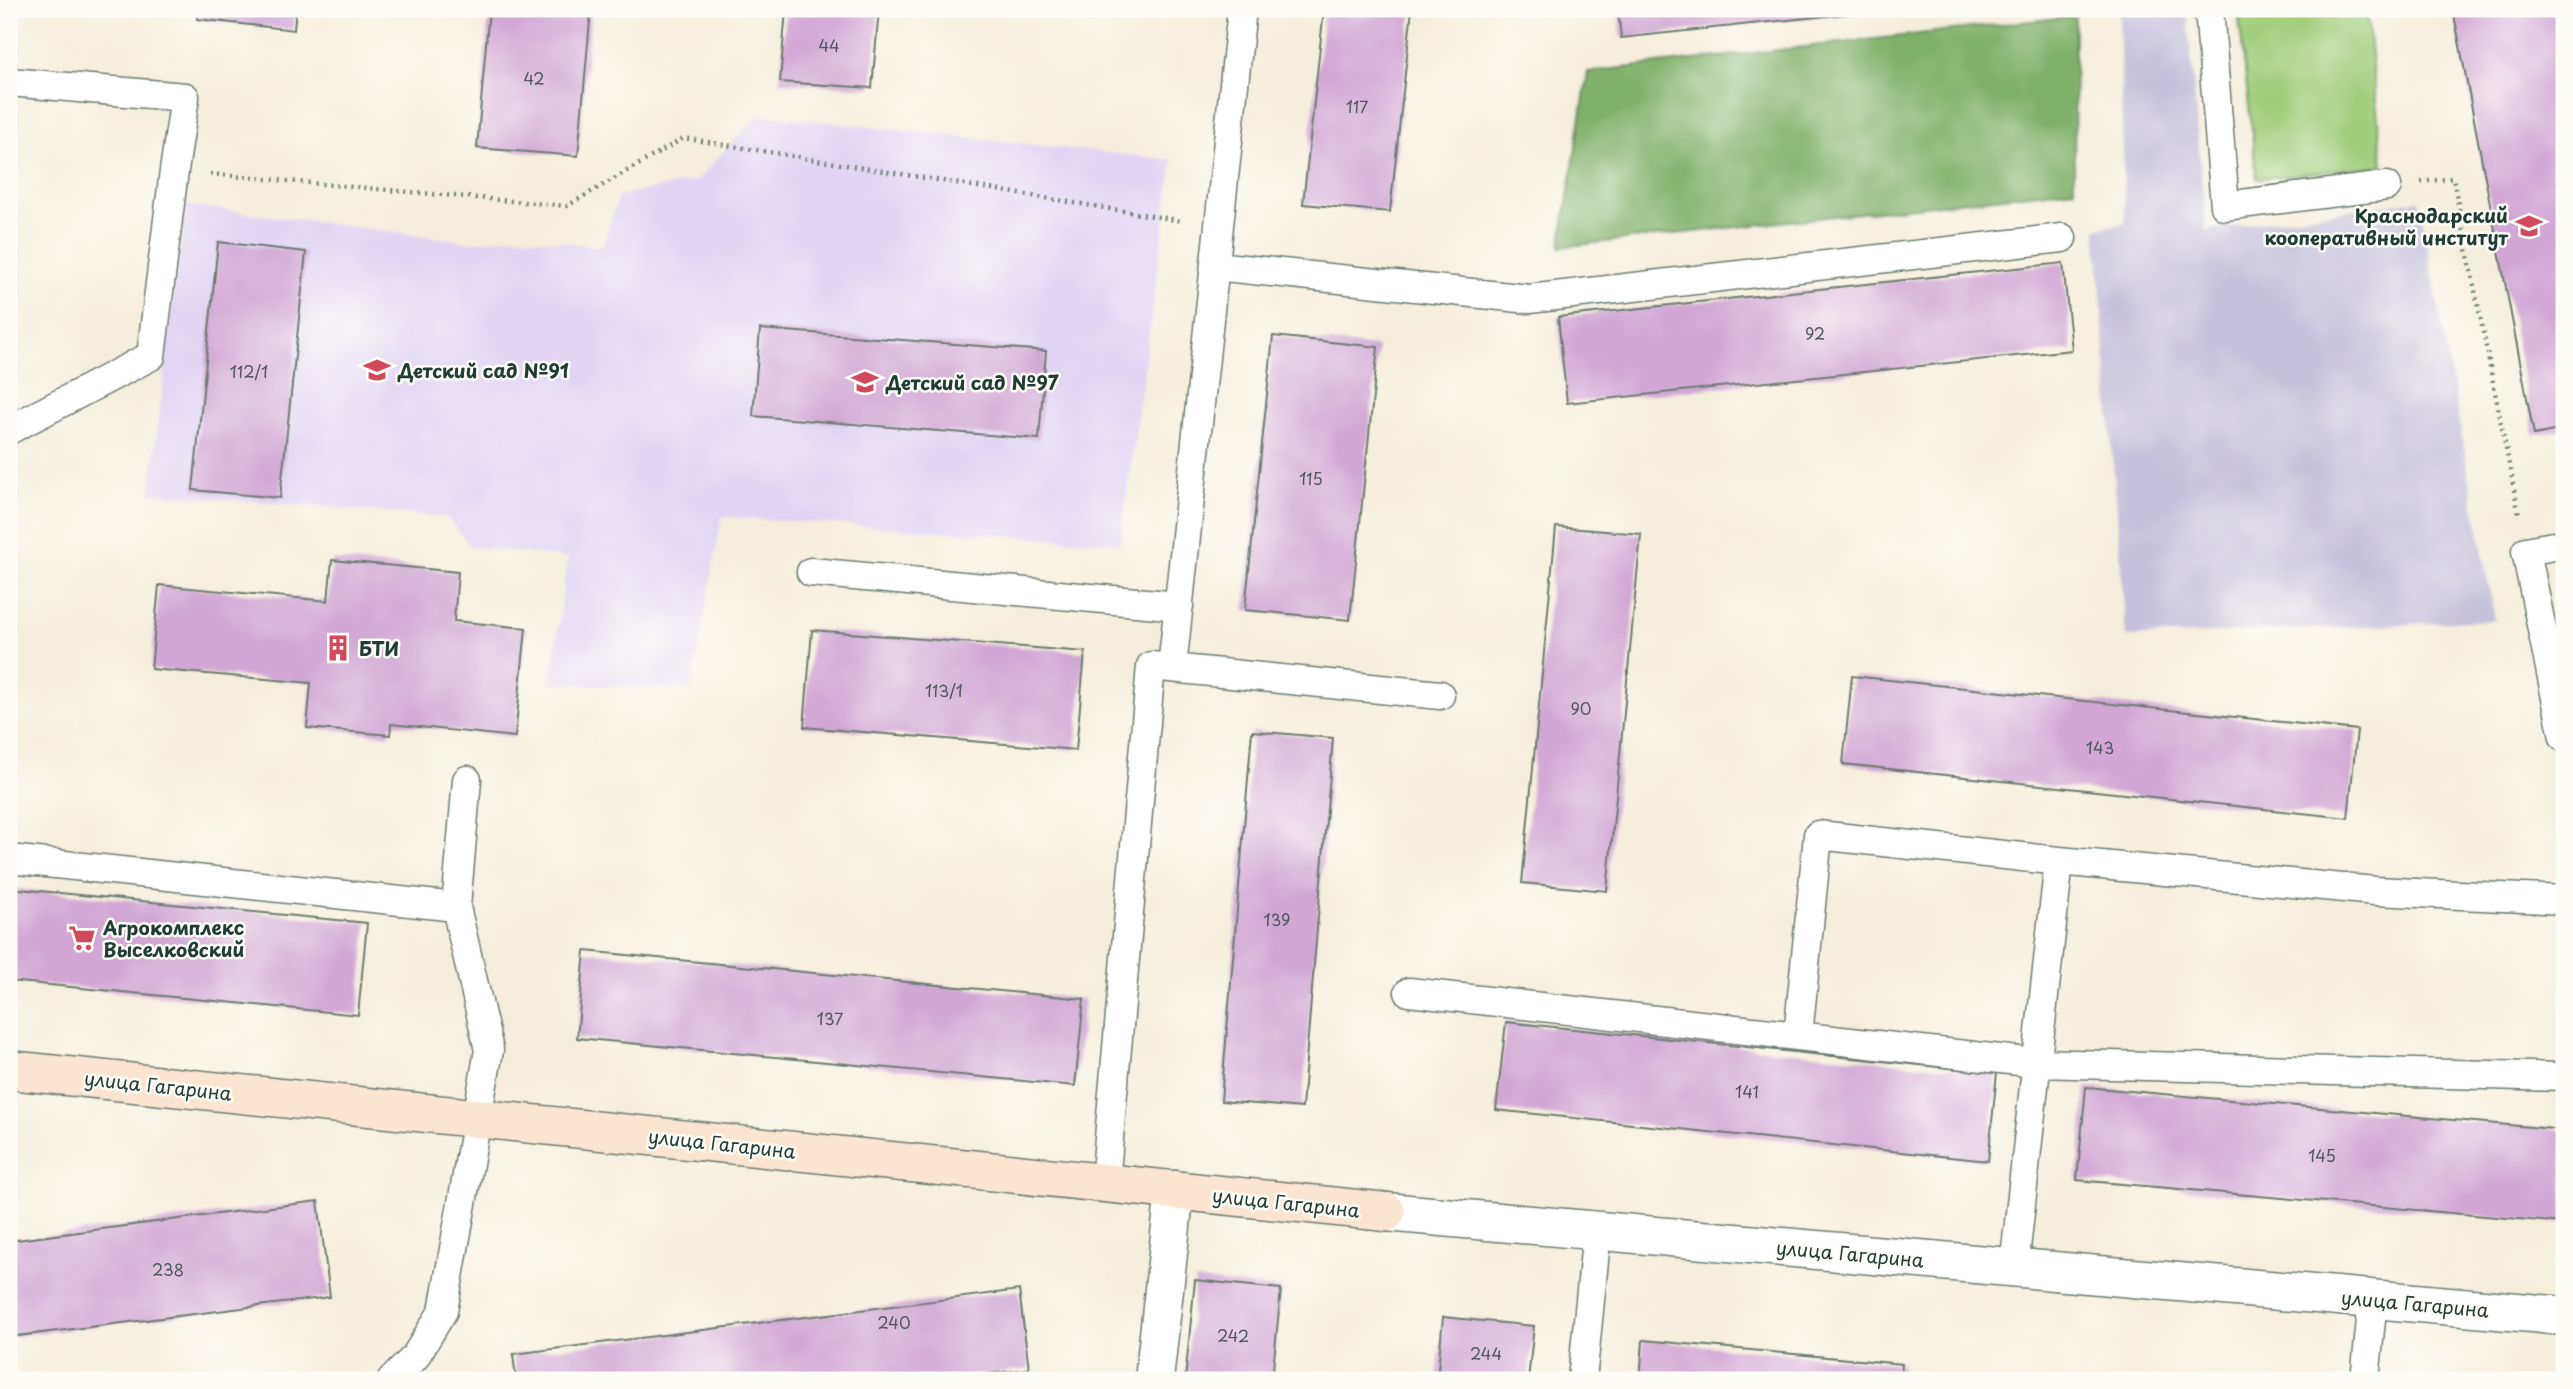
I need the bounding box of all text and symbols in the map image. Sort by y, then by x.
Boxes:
house number: 44 [818,33,840,57]
house number: 42 [523,66,545,90]
house number: 117 [1346,94,1368,118]
place label: Краснодарский кооперативный институт [2264,201,2508,251]
school or university icon: Краснодарский кооперативный институт [2514,211,2544,241]
house number: 92 [1805,321,1825,345]
school or university icon: Детский сад №91 [362,355,392,385]
place label: Детский сад №91 [397,356,569,384]
house number: 112/1 [230,359,268,383]
school or university icon: Детский сад №97 [850,367,880,397]
place label: Детский сад №97 [885,368,1059,396]
house number: 115 [1299,466,1323,490]
building icon: БТИ [323,633,353,663]
place label: БТИ [359,634,399,662]
house number: 113/1 [925,678,963,702]
house number: 90 [1570,696,1592,720]
house number: 143 [2086,735,2114,759]
house number: 139 [1264,907,1290,931]
place label: Агрокомплекс Выселковский [102,913,244,963]
supermarket icon: Агрокомплекс Выселковский [67,923,97,953]
house number: 137 [817,1006,843,1030]
street label: улица Гагарина [83,1063,233,1107]
house number: 141 [1735,1079,1759,1103]
street label: улица Гагарина [647,1121,797,1165]
house number: 145 [2308,1143,2336,1167]
street label: улица Гагарина [1211,1180,1361,1224]
street label: улица Гагарина [1775,1233,1925,1273]
house number: 238 [152,1257,184,1281]
street label: улица Гагарина [2340,1283,2490,1323]
house number: 240 [877,1310,911,1334]
house number: 242 [1217,1323,1249,1347]
house number: 244 [1470,1341,1502,1365]

